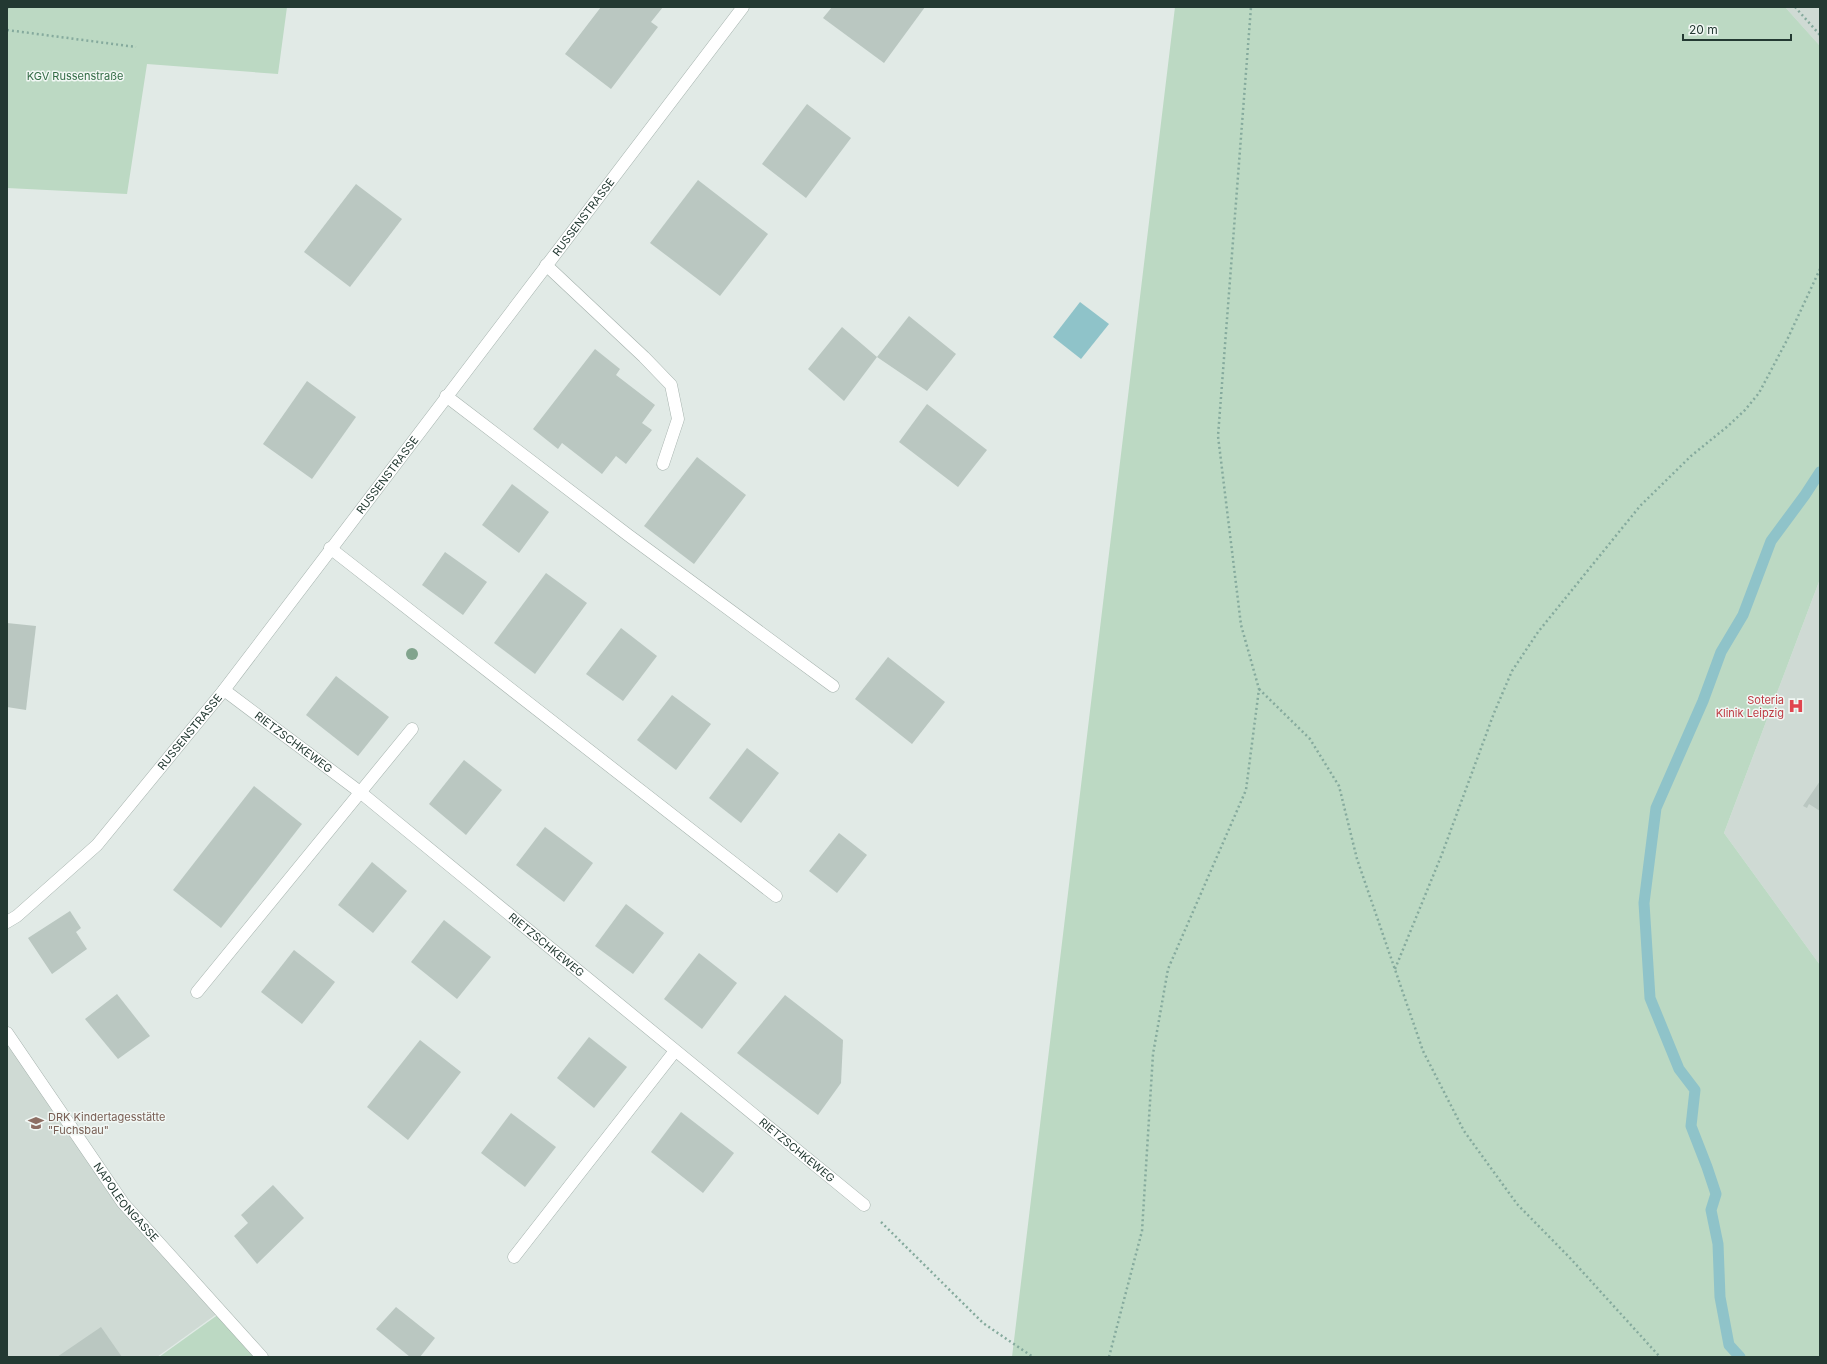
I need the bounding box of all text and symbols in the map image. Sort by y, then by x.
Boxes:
scale bar [1683,16,1791,42]
text: 20 m [1689,22,1718,37]
park label: KGV Russenstraße [27,69,123,83]
street label: RUSSENSTRASSE [549,175,617,259]
street label: RUSSENSTRASSE [353,433,421,517]
street label: RUSSENSTRASSE [155,691,225,773]
place label: Soteria Klinik Leipzig [1716,693,1784,720]
hospital icon: Soteria Klinik Leipzig [1787,697,1805,715]
street label: RIETZSCHKEWEG [252,708,335,776]
street label: RIETZSCHKEWEG [506,910,587,980]
place label: DRK Kindertagesstätte "Fuchsbau" [48,1110,165,1137]
school or university icon: DRK Kindertagesstätte "Fuchsbau" [27,1114,45,1132]
street label: RIETZSCHKEWEG [756,1115,838,1185]
street label: NAPOLEONGASSE [90,1160,162,1245]

